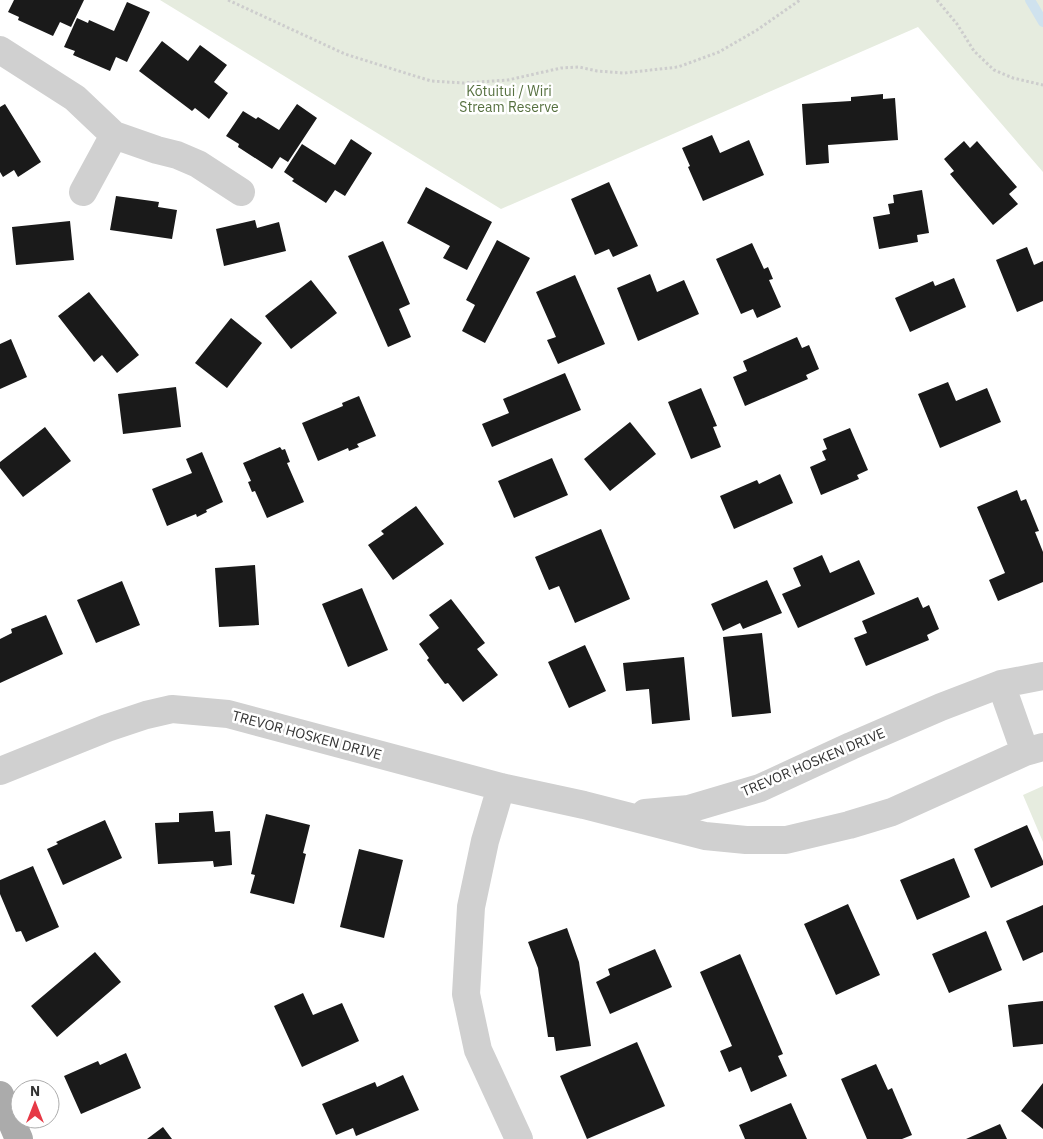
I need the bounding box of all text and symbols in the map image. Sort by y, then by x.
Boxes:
park label: Kōtuitui / Wiri Stream Reserve [459,82,559,116]
street label: TREVOR HOSKEN DRIVE [230,706,384,764]
street label: TREVOR HOSKEN DRIVE [738,724,888,800]
north arrow [10,1079,60,1129]
text: N [30,1082,40,1100]

